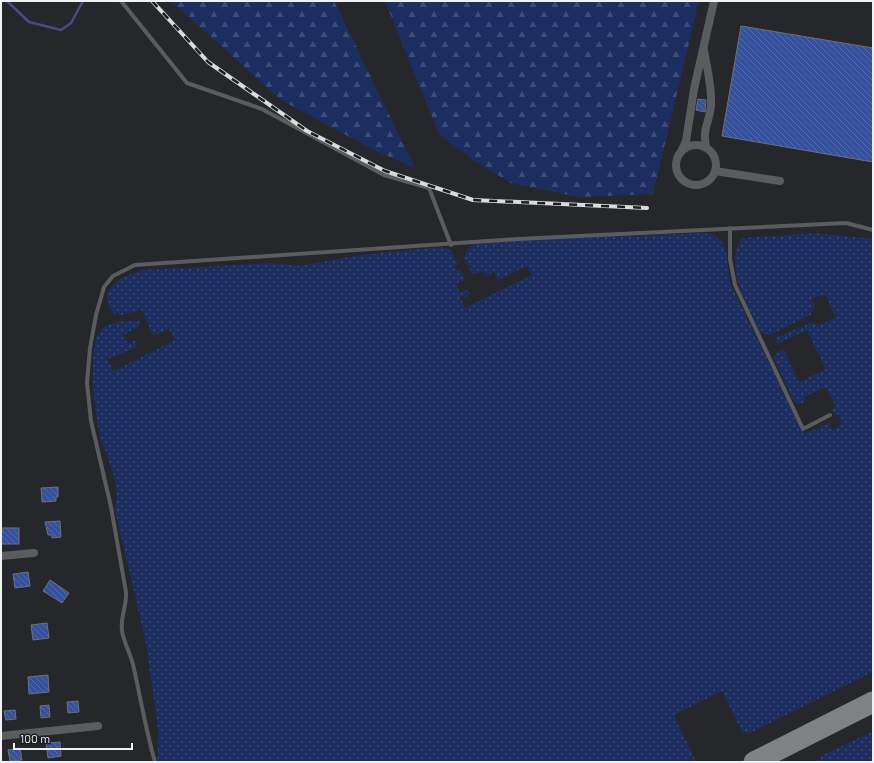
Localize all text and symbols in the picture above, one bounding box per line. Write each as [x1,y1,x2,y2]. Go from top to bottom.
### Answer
scale bar [14,725,132,751]
text: 100 m [20,731,50,745]

